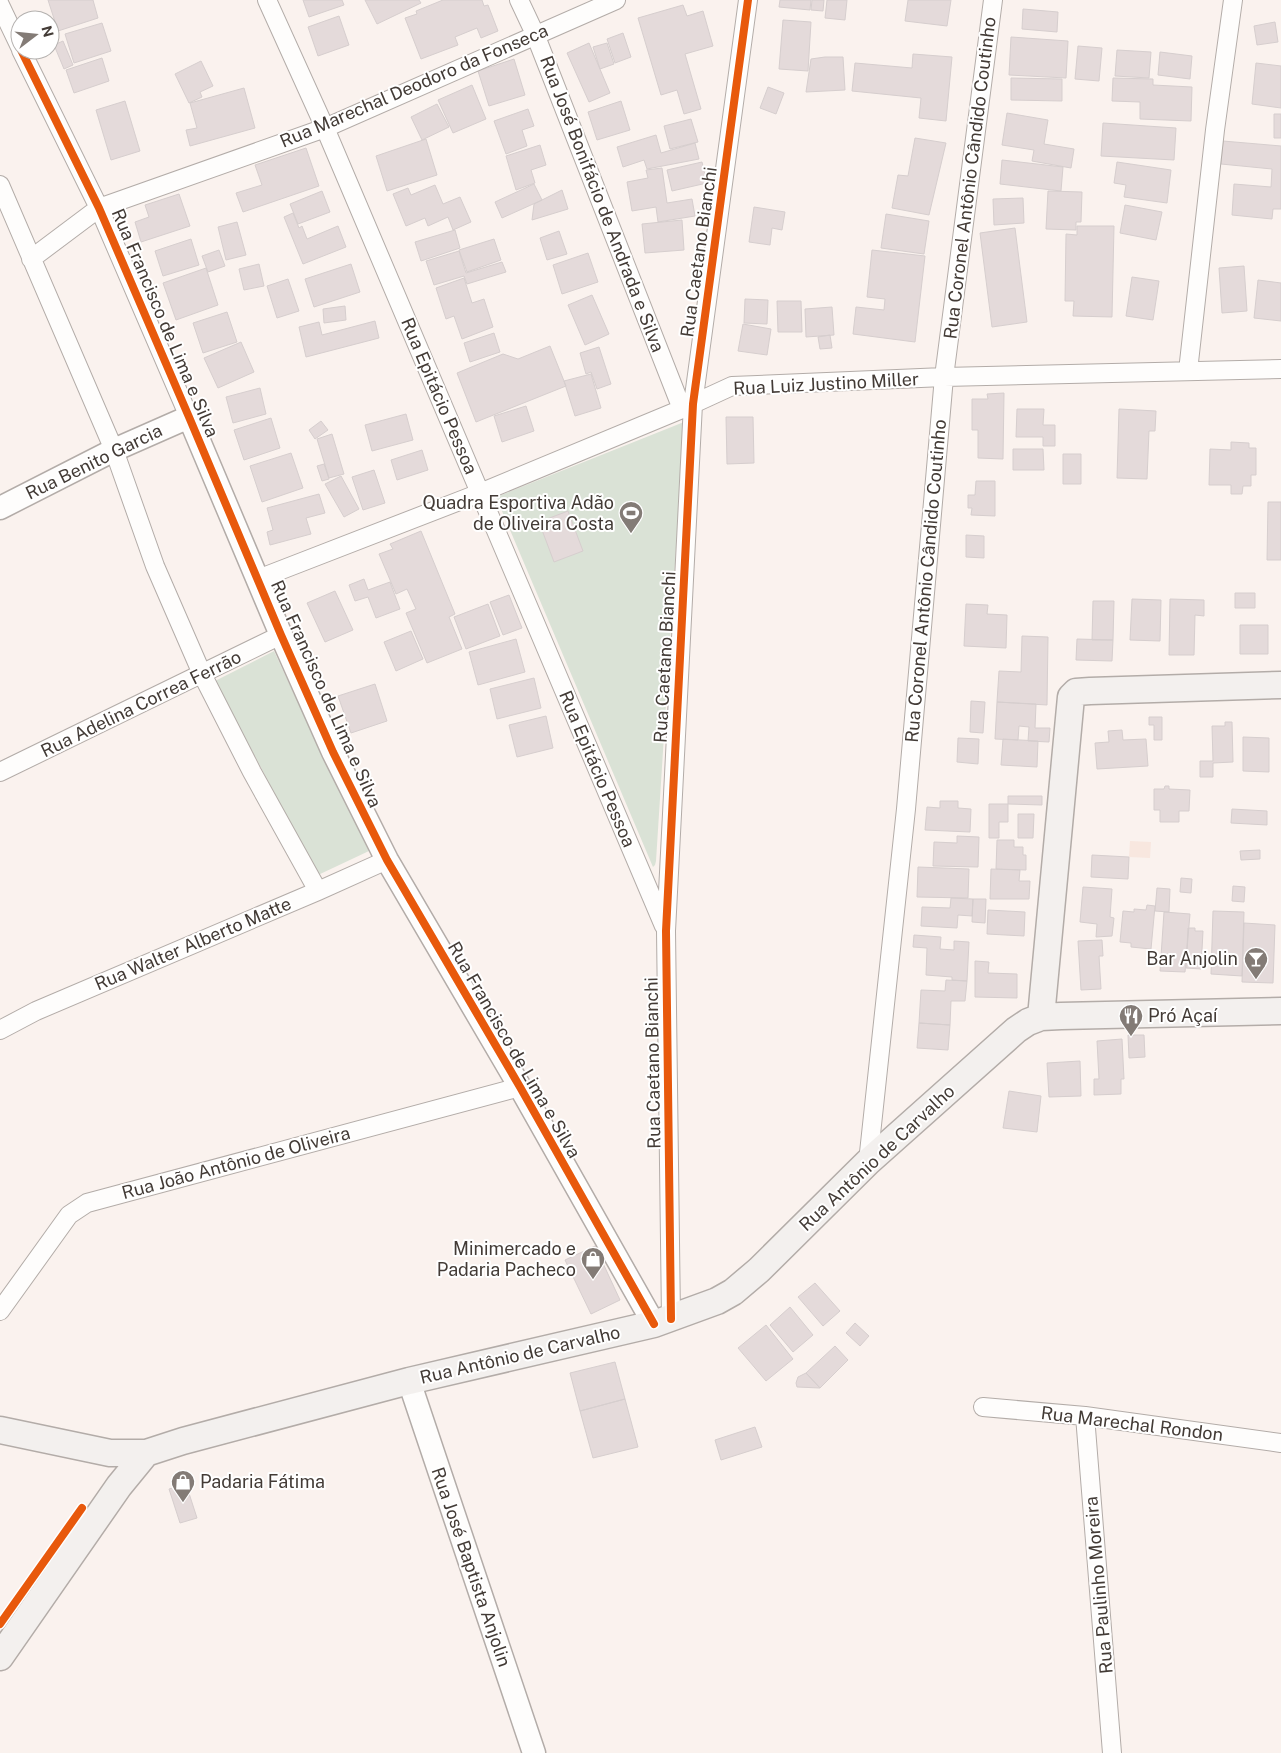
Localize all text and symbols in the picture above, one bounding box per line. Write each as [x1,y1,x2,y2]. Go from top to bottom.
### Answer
north arrow [10,10,60,60]
street label: Rua Coronel Antônio Cândido Coutinho [939,16,1000,340]
street label: Rua Marechal Deodoro da Fonseca [277,19,551,152]
text: N [38,24,57,39]
street label: Rua José Bonifácio de Andrada e Silva [536,53,669,355]
street label: Rua Caetano Bianchi [676,165,721,339]
street label: Rua Francisco de Lima e Silva [108,205,223,440]
street label: Rua Epitácio Pessoa [397,314,482,477]
street label: Rua Luiz Justino Miller [733,368,919,399]
street label: Rua Coronel Antônio Cândido Coutinho [901,418,950,743]
street label: Rua Benito Garcia [22,419,165,504]
place label: Quadra Esportiva Adão de Oliveira Costa [422,492,614,534]
sports icon: Quadra Esportiva Adão de Oliveira Costa [618,500,644,534]
street label: Rua Caetano Bianchi [650,571,679,743]
street label: Rua Francisco de Lima e Silva [267,577,386,811]
street label: Rua Adelina Correa Ferrão [37,646,244,761]
street label: Rua Epitácio Pessoa [555,687,640,850]
street label: Rua Walter Alberto Matte [91,893,294,995]
street label: Rua Francisco de Lima e Silva [444,938,585,1162]
bar icon: Bar Anjolin [1243,946,1269,980]
place label: Bar Anjolin [1146,948,1238,969]
street label: Rua Caetano Bianchi [641,977,664,1149]
restaurant icon: Pró Açaí [1118,1003,1144,1037]
place label: Pró Açaí [1148,1005,1218,1026]
street label: Rua Antônio de Carvalho [795,1080,959,1235]
street label: Rua João Antônio de Oliveira [119,1122,352,1203]
place label: Minimercado e Padaria Pacheco [437,1238,576,1280]
shop icon: Minimercado e Padaria Pacheco [580,1246,606,1280]
street label: Rua Antônio de Carvalho [418,1321,622,1388]
street label: Rua Marechal Rondon [1040,1402,1224,1445]
street label: Rua José Baptista Anjolin [427,1464,516,1669]
shop icon: Padaria Fátima [170,1469,196,1503]
place label: Padaria Fátima [200,1471,325,1492]
street label: Rua Paulinho Moreira [1080,1495,1117,1675]

